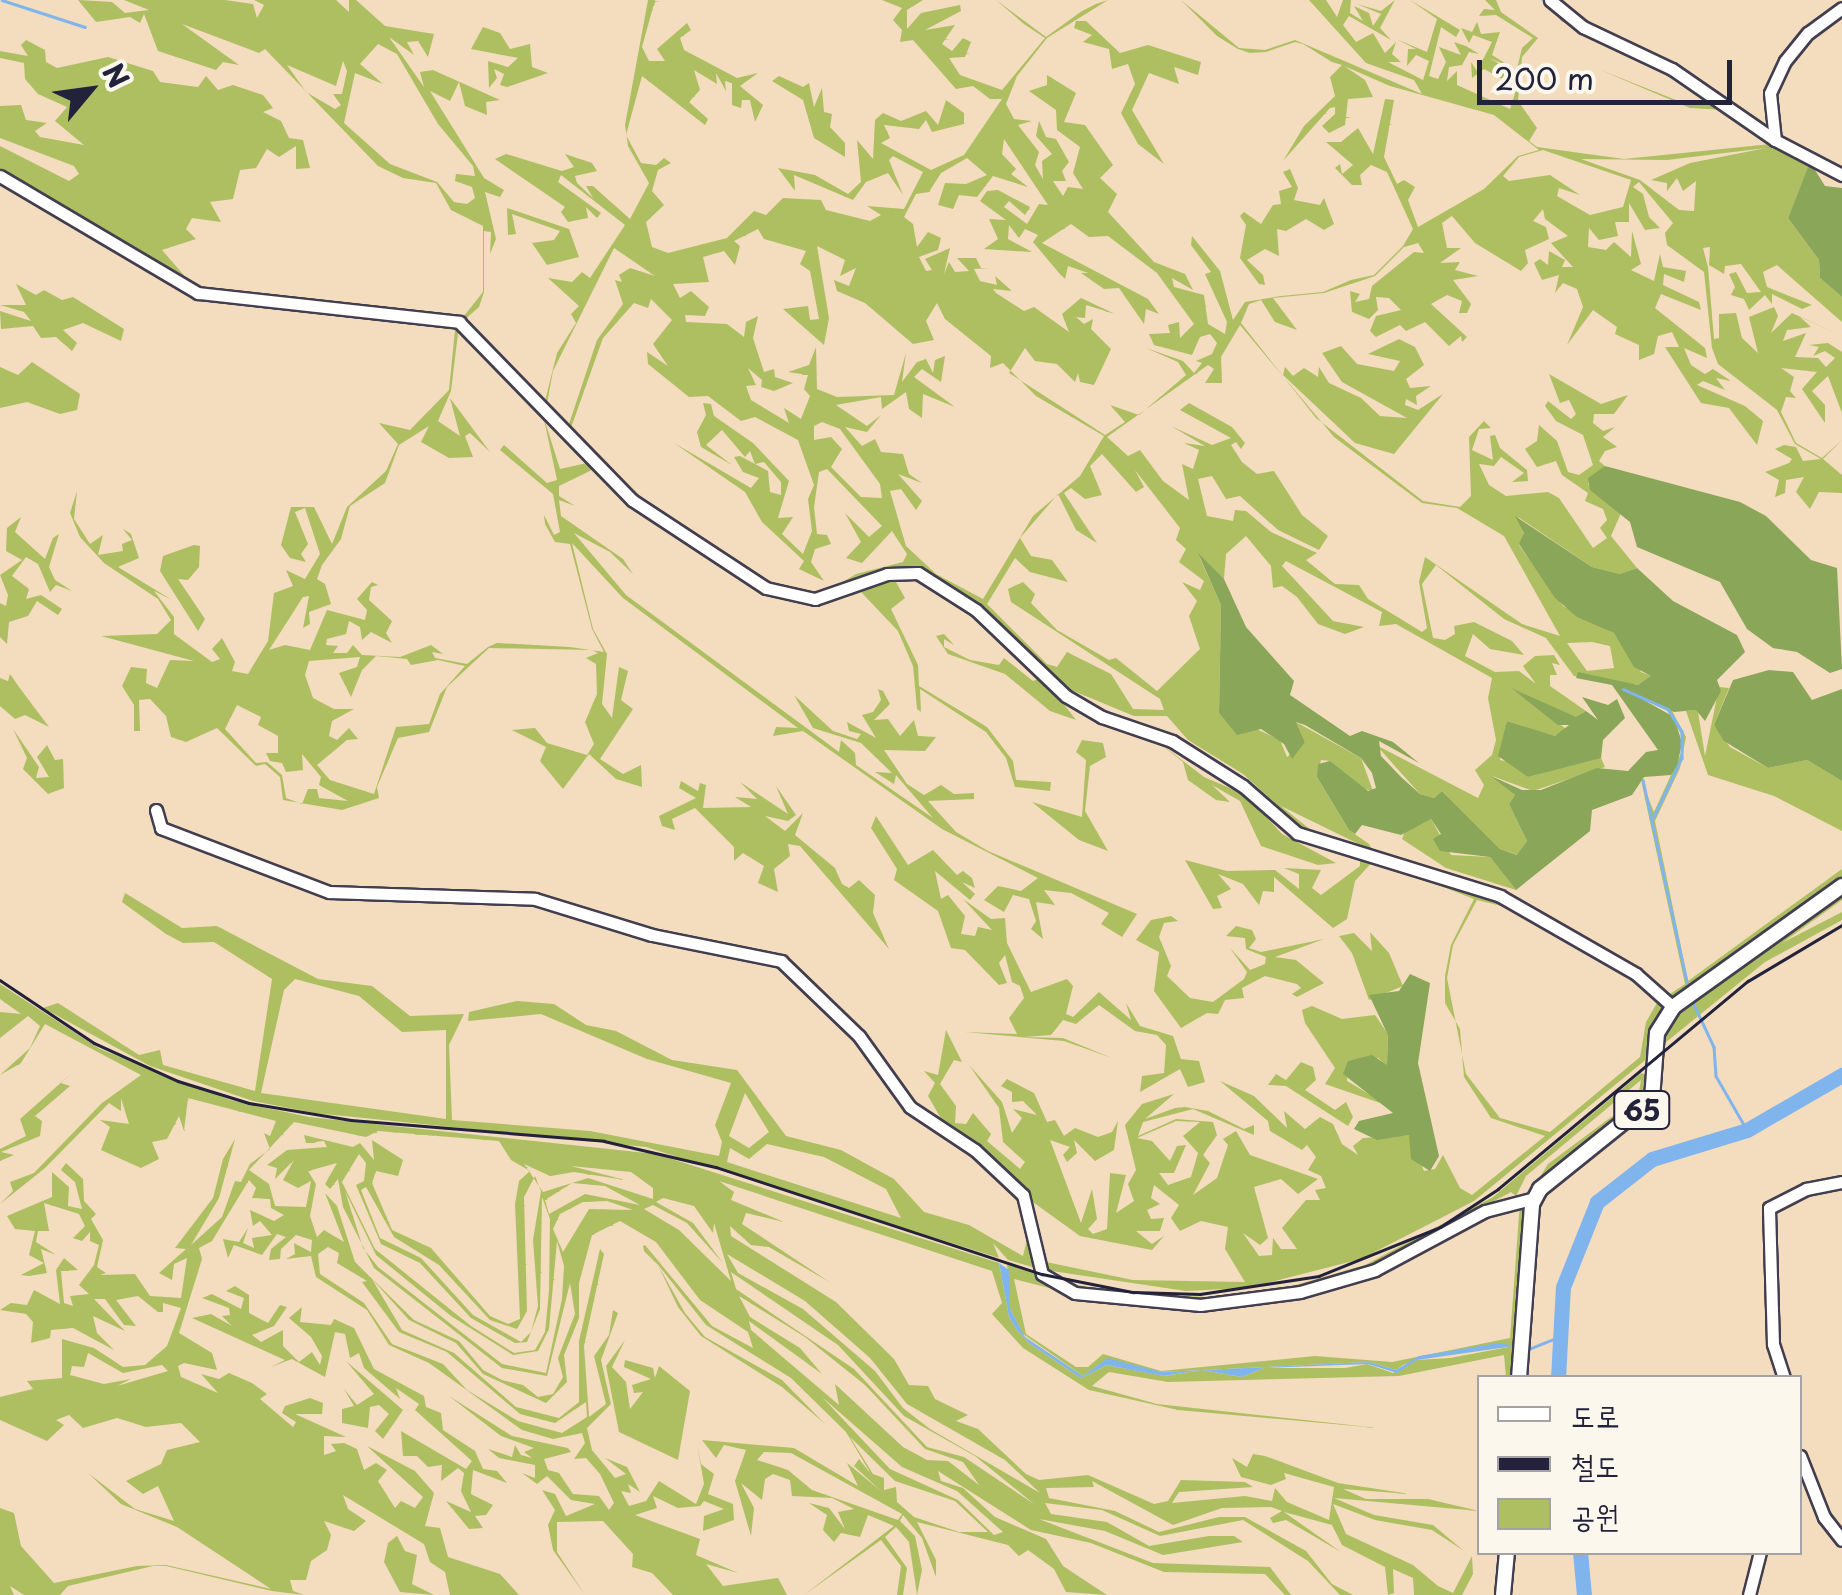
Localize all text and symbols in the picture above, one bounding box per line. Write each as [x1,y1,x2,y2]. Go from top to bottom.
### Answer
north arrow [40,40,140,140]
scale bar [1482,40,1737,102]
text: N [92,55,141,95]
text: 200 m [1494,55,1594,100]
road number: 65 [1612,1087,1672,1133]
legend [1477,1375,1802,1555]
text: 도로 [1571,1392,1619,1437]
text: 철도 [1571,1442,1619,1487]
text: 공원 [1571,1492,1619,1537]

